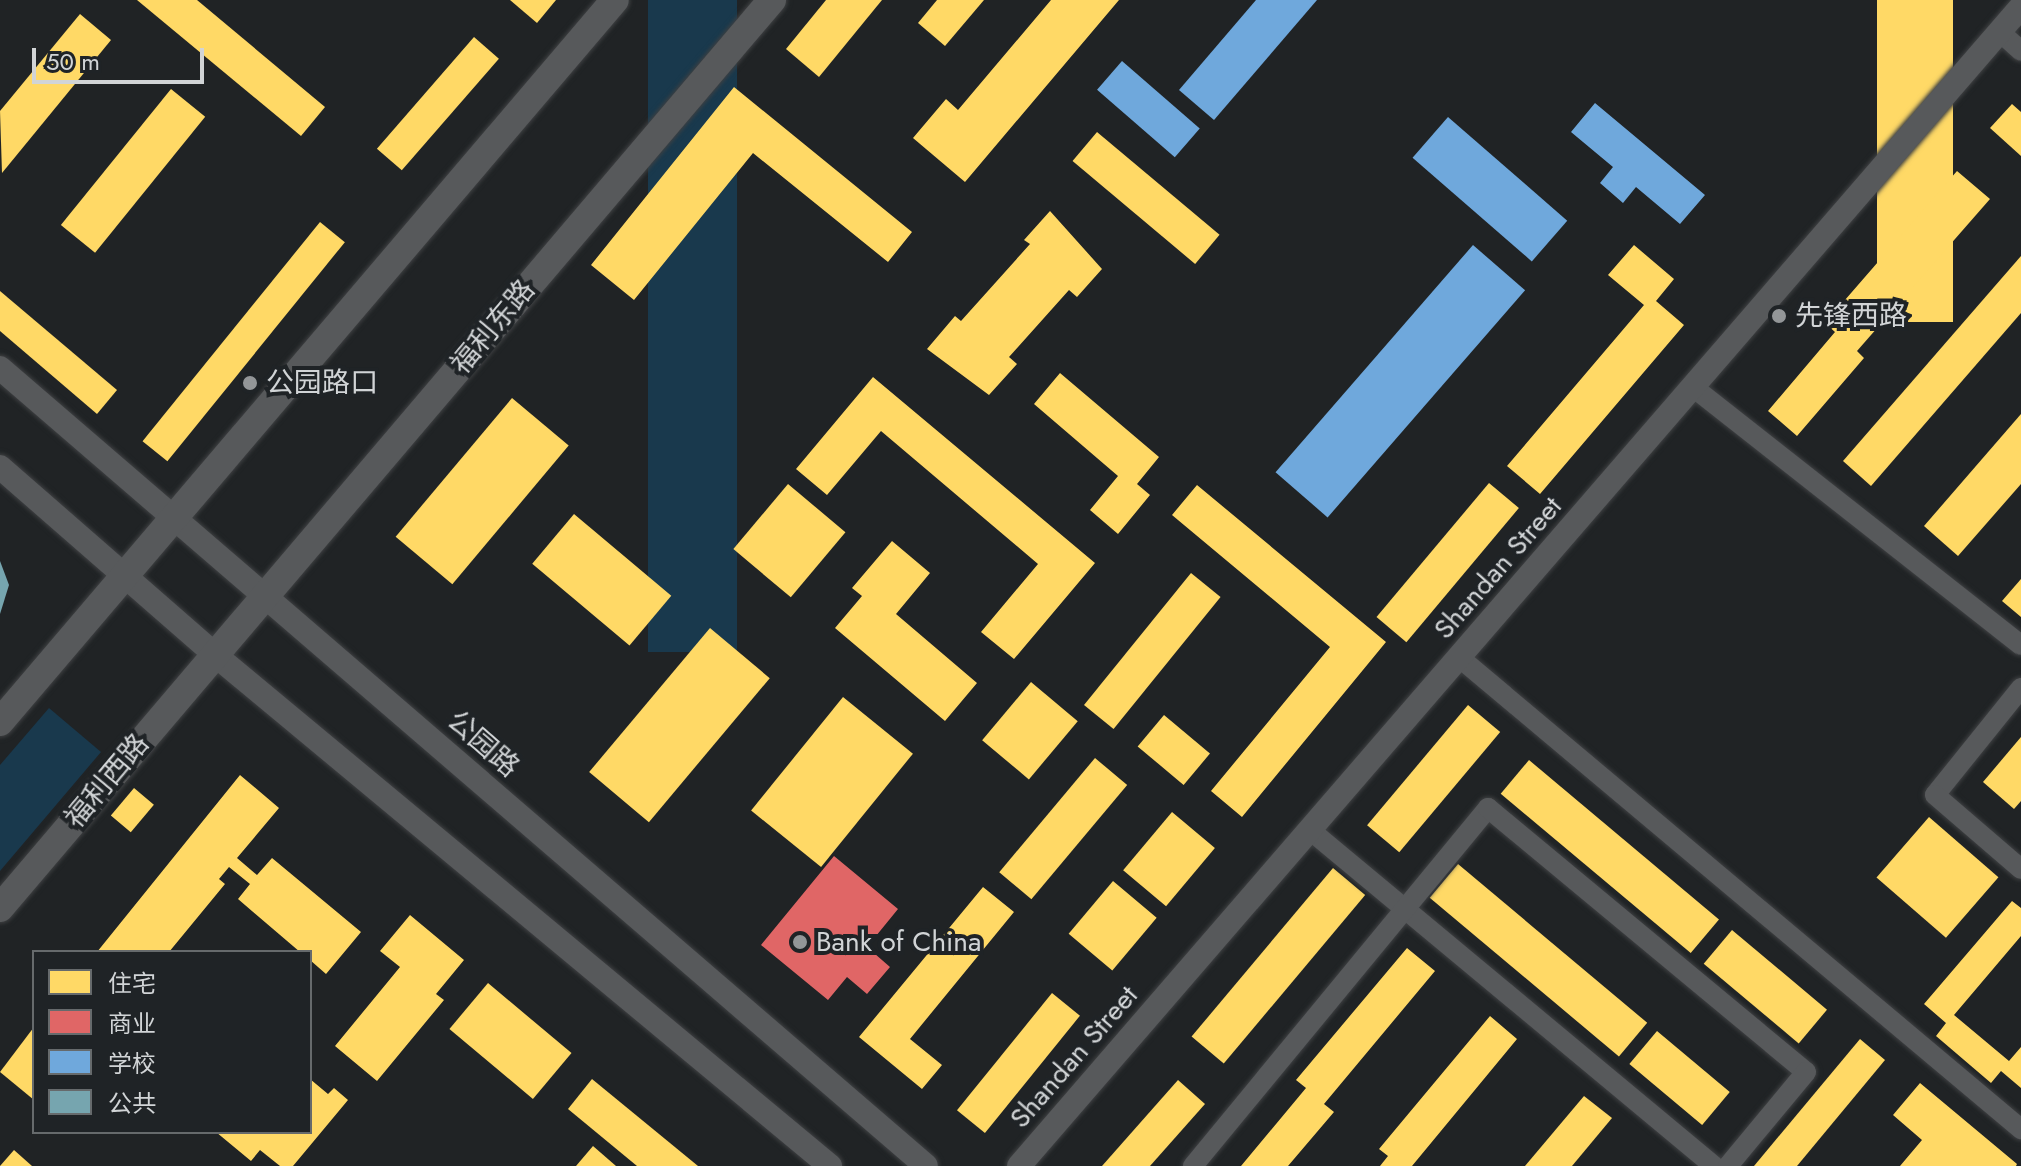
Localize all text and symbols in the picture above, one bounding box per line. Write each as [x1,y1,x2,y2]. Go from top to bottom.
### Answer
scale bar [36,32,208,82]
text: 50 m [46,44,100,79]
street label: 福利东路 [444,273,542,381]
place label: 先锋西路 [1795,299,1907,333]
marker: 先锋西路 [1770,307,1788,325]
place label: 公园路口 [266,366,378,400]
marker: 公园路口 [241,374,259,392]
street label: Shandan Street [1427,490,1569,646]
street label: 公园路 [440,704,526,784]
street label: 福利西路 [58,727,156,835]
place label: Bank of China [816,925,982,959]
marker: Bank of China [791,933,809,951]
legend [32,950,312,1134]
text: 住宅 [108,966,156,1001]
street label: Shandan Street [1003,979,1145,1135]
text: 商业 [108,1006,156,1041]
text: 学校 [108,1046,156,1081]
text: 公共 [108,1086,156,1121]

